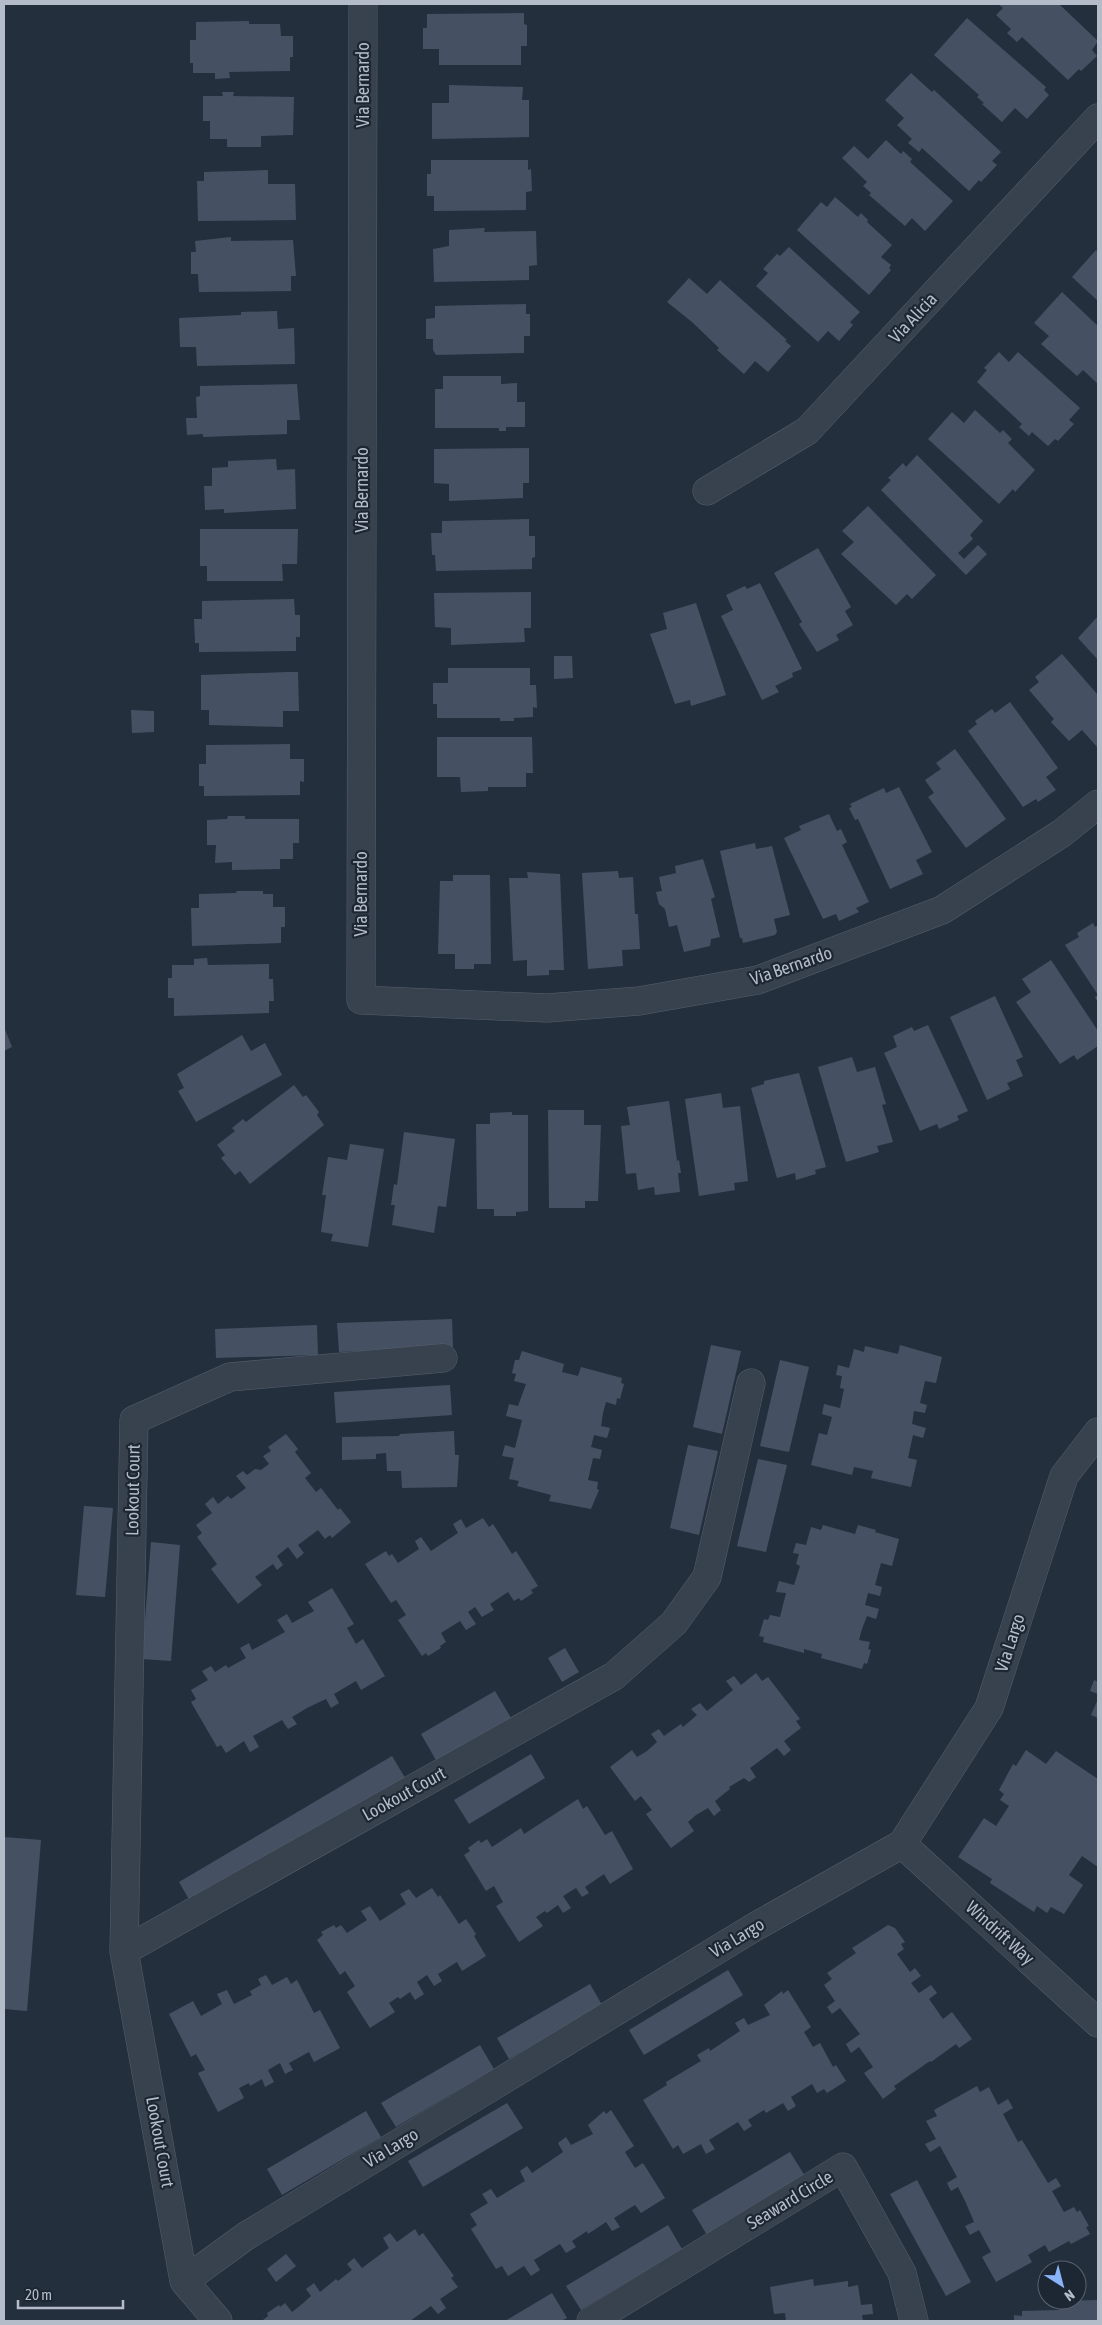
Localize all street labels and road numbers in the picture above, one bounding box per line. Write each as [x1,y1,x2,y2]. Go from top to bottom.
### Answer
street label: Via Bernardo [352,42,373,128]
street label: Via Alicia [884,288,941,347]
street label: Via Bernardo [351,447,372,533]
street label: Via Bernardo [350,851,371,937]
street label: Via Bernardo [747,942,835,989]
street label: Lookout Court [121,1444,144,1536]
street label: Via Largo [990,1611,1029,1675]
street label: Lookout Court [359,1762,449,1825]
street label: Windrift Way [962,1896,1039,1969]
street label: Via Largo [706,1913,768,1962]
street label: Lookout Court [142,2095,179,2189]
street label: Via Largo [360,2123,422,2172]
street label: Seaward Circle [743,2166,836,2233]

